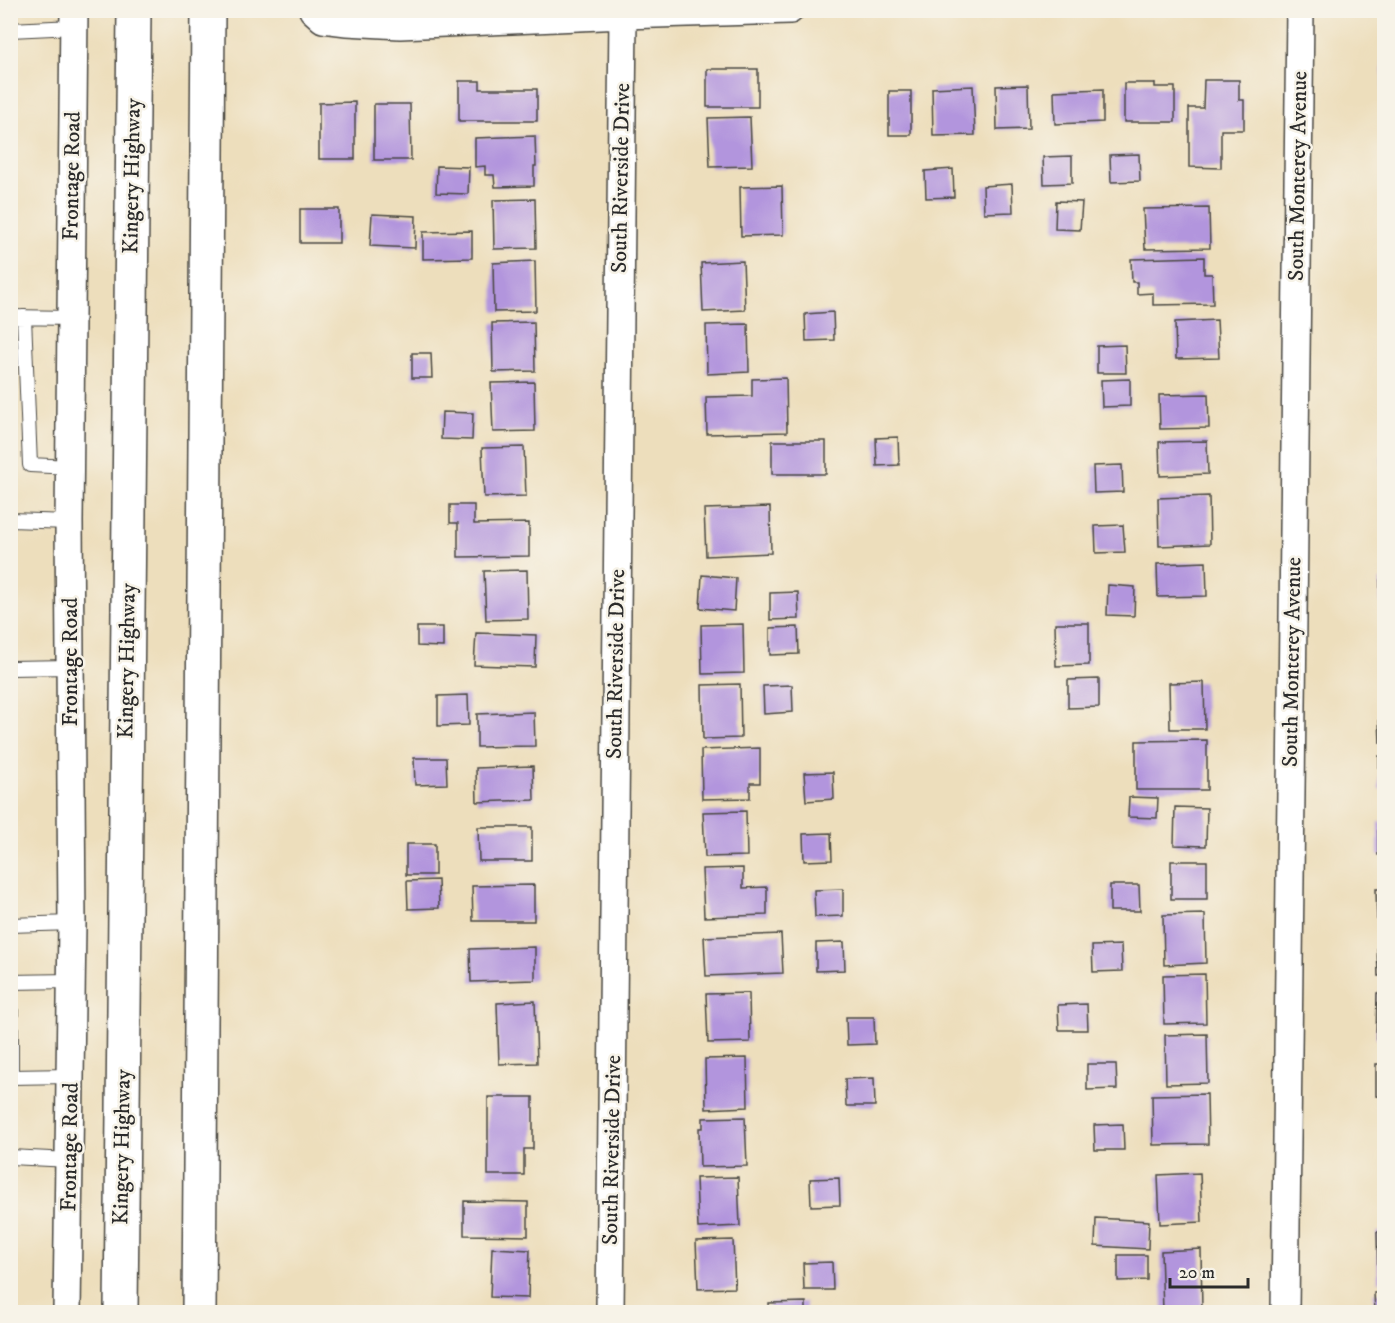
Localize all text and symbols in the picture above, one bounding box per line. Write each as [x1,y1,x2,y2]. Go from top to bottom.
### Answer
street label: South Monterey Avenue [1283,71,1313,281]
street label: South Riverside Drive [606,83,636,273]
street label: Kingery Highway [117,97,147,254]
street label: Frontage Road [57,111,87,241]
street label: South Monterey Avenue [1277,557,1307,767]
street label: South Riverside Drive [601,569,631,759]
street label: Kingery Highway [112,582,142,739]
street label: Frontage Road [57,597,84,727]
street label: South Riverside Drive [597,1055,627,1245]
street label: Kingery Highway [107,1068,137,1225]
street label: Frontage Road [55,1082,85,1212]
scale bar [1170,1251,1248,1289]
text: 20 m [1179,1262,1215,1284]

